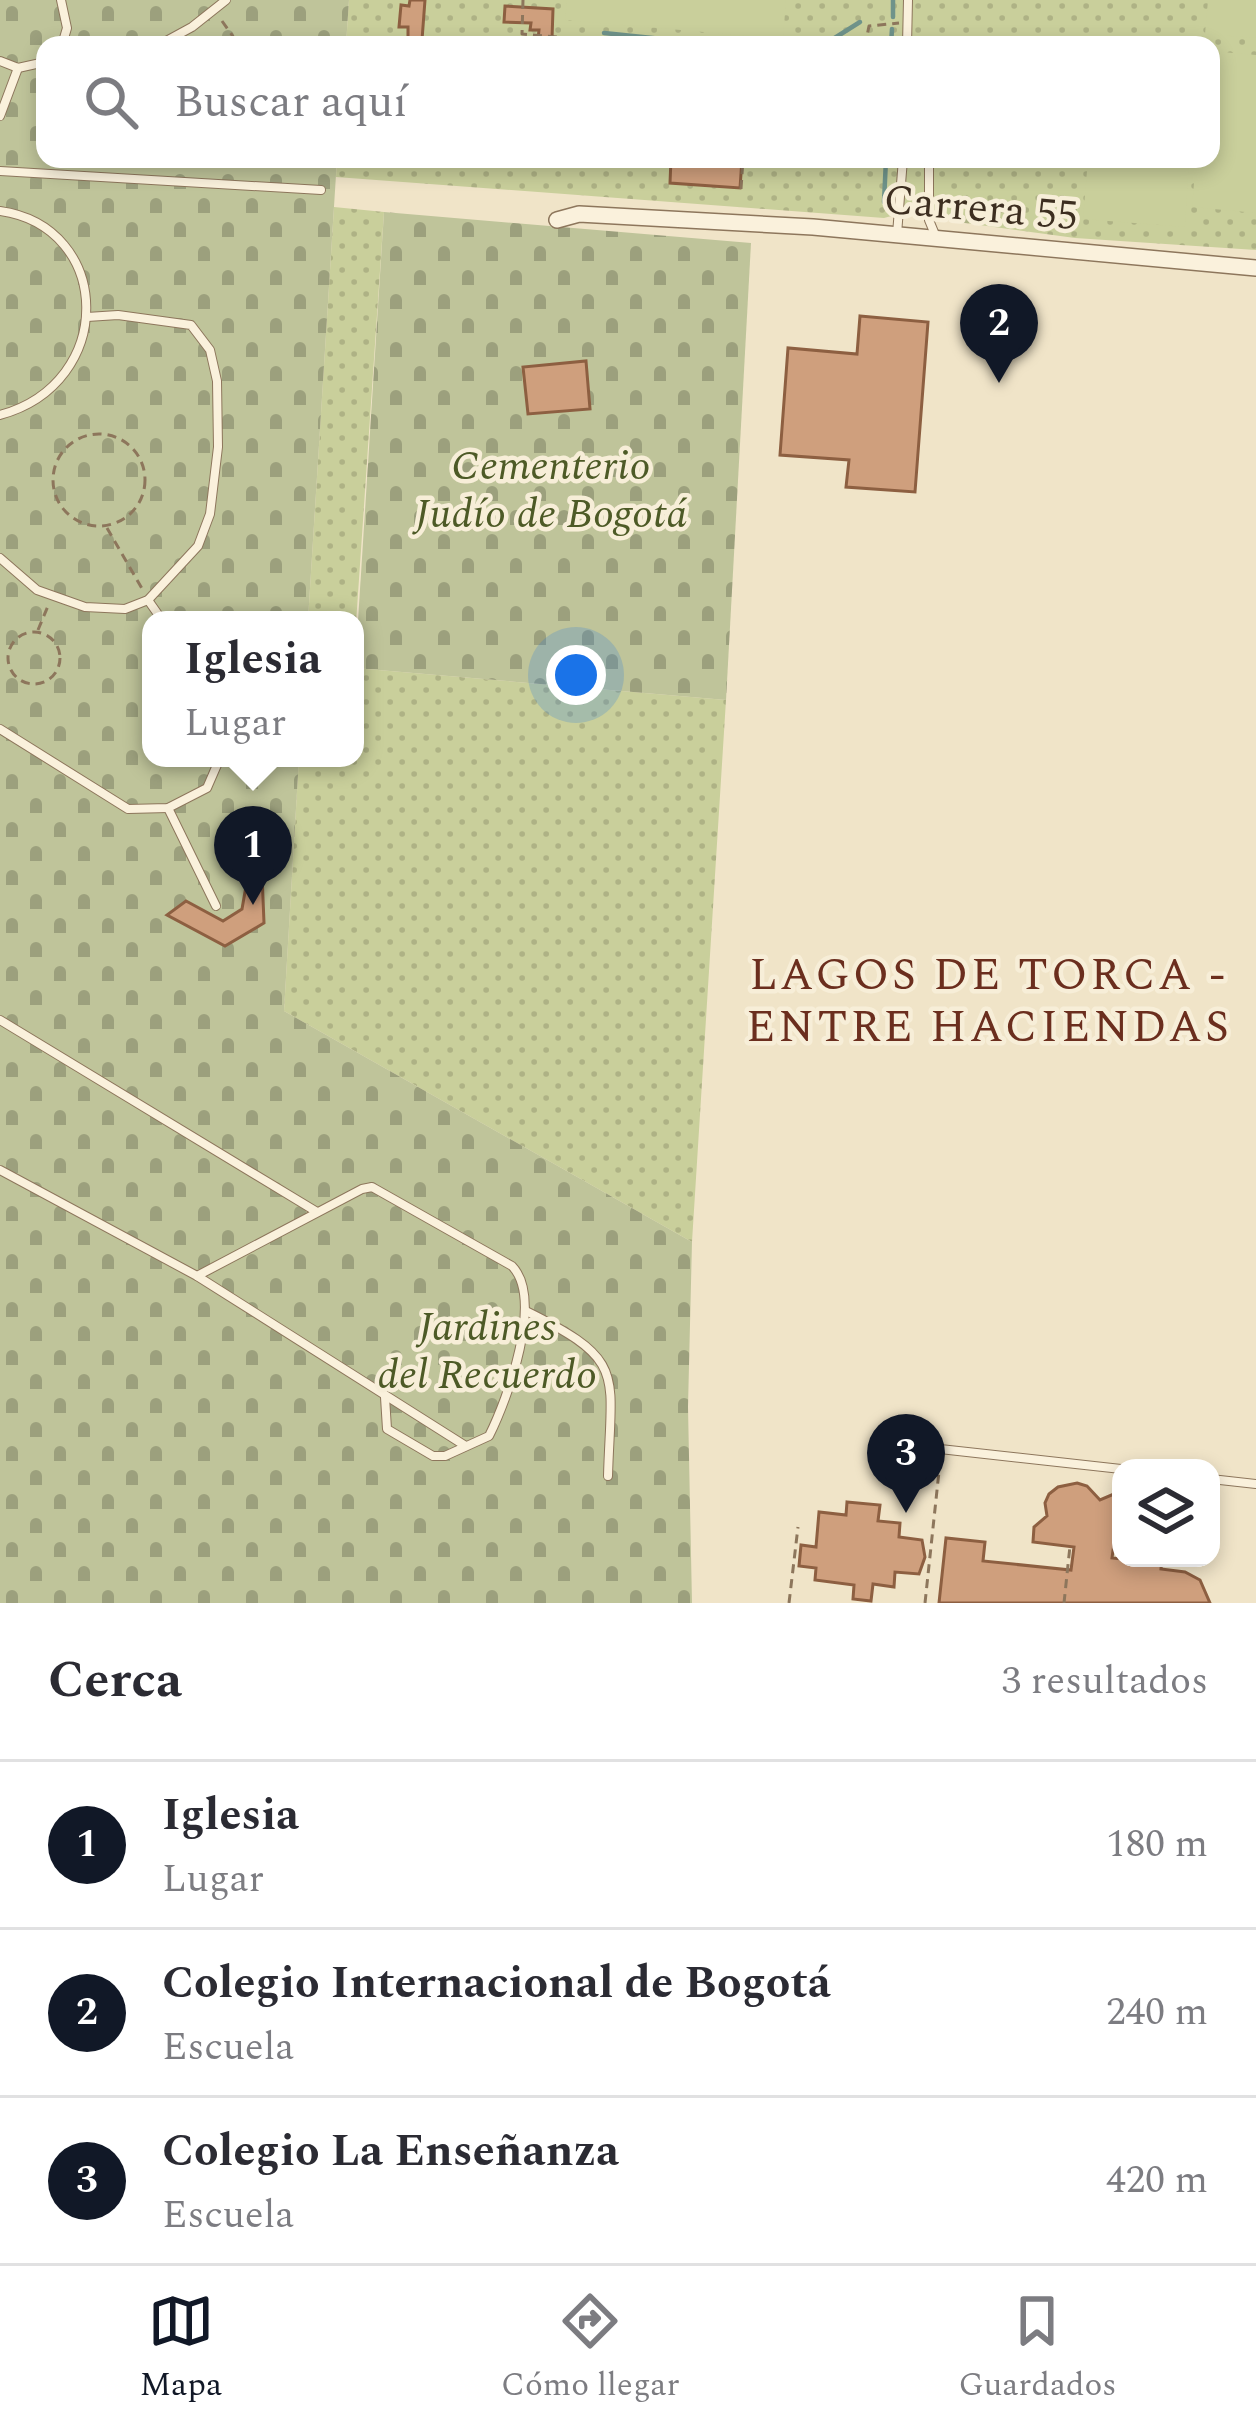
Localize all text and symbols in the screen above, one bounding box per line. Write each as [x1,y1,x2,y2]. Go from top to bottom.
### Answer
search box [36,36,1220,168]
text: Buscar aquí [174,68,407,137]
icon: search [78,69,144,135]
street label: Carrera 55 [881,169,1081,248]
pin: 2 [960,284,1038,383]
park label: Cementerio Judío de Bogotá [412,435,688,546]
popup [142,611,364,767]
text: Iglesia [184,625,322,694]
your location [546,645,606,705]
text: Lugar [184,694,286,753]
pin: 1 [214,806,292,905]
district label: LAGOS DE TORCA - ENTRE HACIENDAS [746,941,1232,1062]
park label: Jardines del Recuerdo [377,1296,597,1407]
pin: 3 [867,1414,945,1513]
map controls [1112,1459,1220,1567]
button: layers [1112,1459,1220,1567]
text: Cerca [48,1642,182,1720]
text: 3 resultados [1002,1652,1208,1711]
text: Iglesia [162,1781,299,1850]
text: 1 [76,1815,98,1874]
text: 180 m [1106,1815,1208,1874]
text: Lugar [162,1850,264,1909]
text: Colegio Internacional de Bogotá [162,1949,831,2018]
text: 2 [76,1983,98,2042]
text: 240 m [1106,1983,1208,2042]
text: Escuela [162,2018,294,2077]
text: Colegio La Enseñanza [162,2117,619,2186]
text: 3 [76,2151,98,2210]
text: 420 m [1106,2151,1208,2210]
text: Escuela [162,2186,294,2245]
tab: Mapa [139,2288,222,2410]
tab: Cómo llegar [501,2288,680,2410]
tab: Guardados [958,2288,1117,2410]

